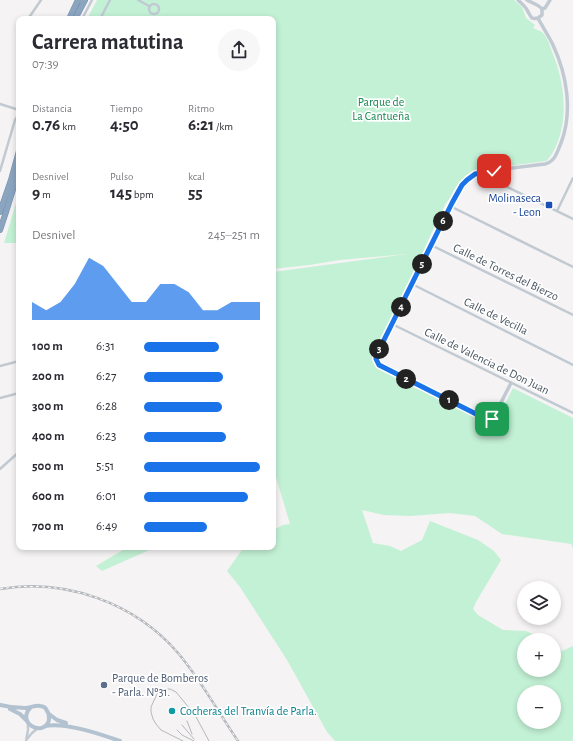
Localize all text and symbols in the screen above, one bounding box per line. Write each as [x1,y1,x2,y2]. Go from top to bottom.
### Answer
button: share [218,29,260,71]
text: Carrera matutina [32,31,184,53]
text: 07:39 [32,58,59,71]
park label: Parque de La Cantueña [352,96,410,122]
text: Distancia [32,103,72,114]
text: Tiempo [110,103,143,114]
text: Ritmo [188,103,214,114]
text: 0.76 [32,116,60,133]
text: 4:50 [110,116,139,133]
text: 6:21 [188,116,214,133]
text: km [60,121,76,132]
text: /km [214,121,233,132]
pin [477,154,511,188]
icon: check [483,160,505,182]
text: Desnivel [32,171,69,182]
text: Pulso [110,171,133,182]
text: kcal [188,171,205,182]
text: 9 [32,184,40,201]
text: 145 [110,184,132,201]
text: 55 [188,184,203,201]
text: m [40,189,51,200]
text: bpm [132,189,154,200]
place label: Molinaseca - Leon [488,192,541,218]
marker: Molinaseca - Leon [544,200,554,210]
pin: 6 [433,211,453,231]
text: 6 [440,215,446,226]
text: Desnivel [32,229,76,242]
text: 245–251 m [208,229,260,242]
street label: Calle de Torres del Bierzo [451,241,561,303]
pin: 5 [412,254,432,274]
text: 5 [420,258,424,269]
street label: Calle de Vecilla [462,295,530,337]
pin: 4 [391,297,411,317]
text: 4 [398,301,404,312]
street label: Calle de Valencia de Don Juan [423,326,551,396]
pin: 3 [369,339,389,359]
text: 100 m [32,340,63,353]
text: 6:31 [96,340,115,353]
text: 3 [377,343,381,354]
pin: 2 [396,369,416,389]
text: 200 m [32,370,64,383]
text: 6:27 [96,370,116,383]
text: 2 [403,373,409,384]
pin: 1 [439,390,459,410]
text: 1 [447,394,451,405]
text: 300 m [32,400,64,413]
text: 6:28 [96,400,117,413]
pin [475,402,509,436]
icon: arrive [481,408,503,430]
text: 400 m [32,430,65,443]
text: 6:23 [96,430,116,443]
text: 500 m [32,460,64,473]
text: 5:51 [96,460,114,473]
text: 600 m [32,490,64,503]
text: 6:01 [96,490,116,503]
text: 700 m [32,520,64,533]
text: 6:49 [96,520,117,533]
map controls [517,581,561,729]
button: layers [517,581,561,625]
button: + [517,633,561,677]
place label: Parque de Bomberos - Parla. Nº31. [112,672,208,698]
marker: Parque de Bomberos - Parla. Nº31. [99,680,109,690]
button: − [517,685,561,729]
place label: Cocheras del Tranvía de Parla. [180,705,317,717]
marker: Cocheras del Tranvía de Parla. [167,706,177,716]

